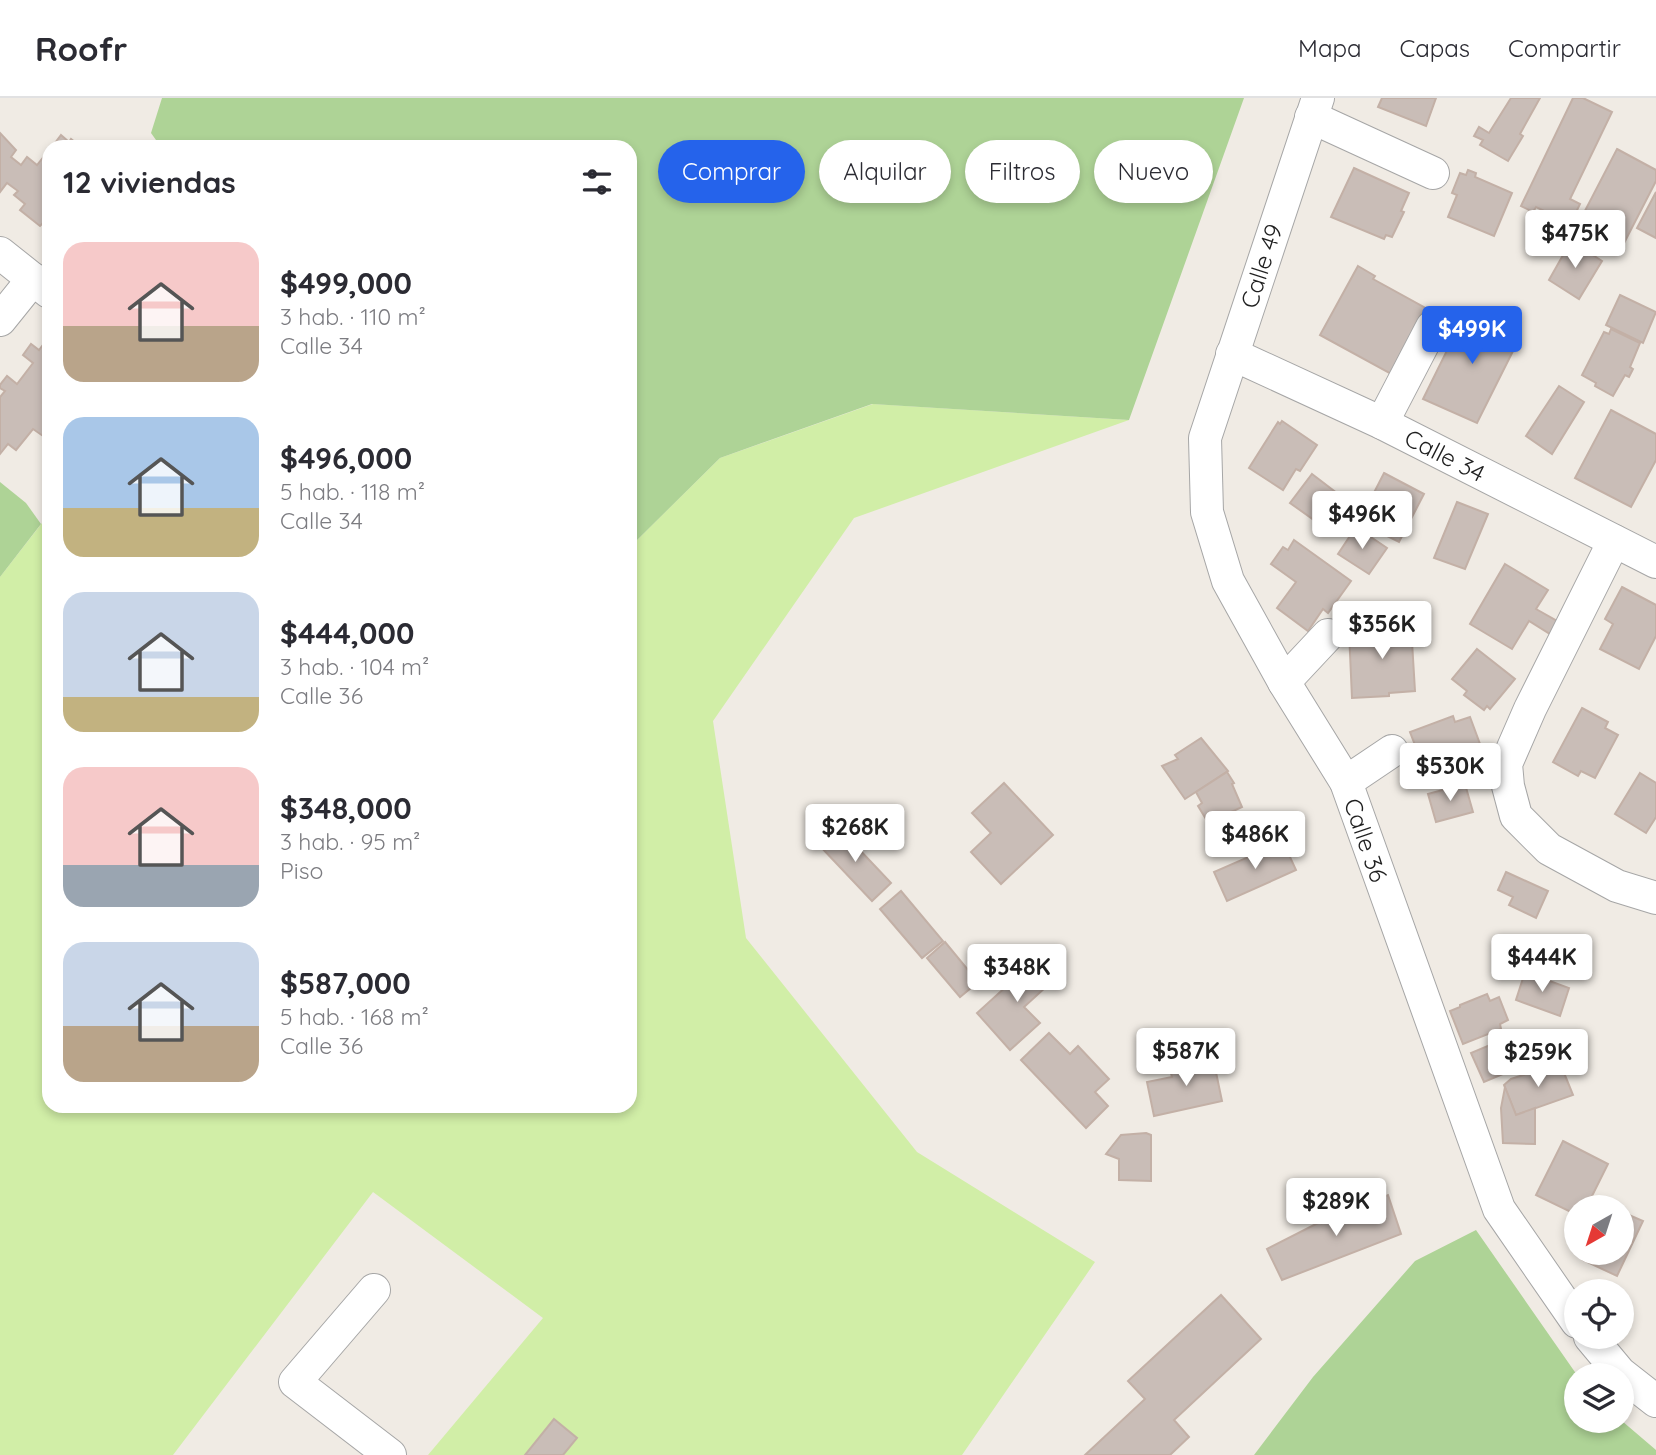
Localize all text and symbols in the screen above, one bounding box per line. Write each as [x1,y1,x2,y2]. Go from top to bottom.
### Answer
text: Roofr [35,28,127,69]
text: Mapa [1298,33,1362,63]
text: Capas [1400,33,1470,63]
text: Compartir [1508,33,1621,63]
chip: Comprar [658,140,805,203]
chip: Alquilar [819,140,951,203]
chip: Filtros [965,140,1080,203]
chip: Nuevo [1094,140,1213,203]
text: 12 viviendas [63,163,236,201]
icon: filters [578,163,616,201]
pin: $475K [1526,211,1624,270]
text: $475K [1541,218,1609,247]
street label: Calle 49 [1233,220,1289,312]
text: $499,000 [280,264,412,302]
icon: home [119,270,203,354]
text: 3 hab. · 110 m² [280,302,426,331]
pin: $499K [1423,306,1521,366]
text: $499K [1438,314,1506,343]
text: Calle 34 [280,331,363,360]
street label: Calle 34 [1400,422,1490,488]
text: $496,000 [280,439,412,477]
icon: home [119,445,203,529]
text: 5 hab. · 118 m² [280,477,425,506]
pin: $496K [1313,491,1411,551]
text: $496K [1328,499,1396,528]
text: Calle 34 [280,506,363,535]
pin: $356K [1333,602,1431,661]
text: $356K [1348,609,1416,638]
text: $444,000 [280,614,414,652]
icon: home [119,620,203,704]
text: 3 hab. · 104 m² [280,652,429,681]
text: Calle 36 [280,681,363,710]
pin: $530K [1401,744,1499,803]
text: $530K [1416,751,1484,780]
text: $348,000 [280,789,412,827]
street label: Calle 36 [1338,794,1394,886]
icon: home [119,795,203,879]
pin: $268K [806,804,904,864]
text: $268K [821,812,889,841]
pin: $486K [1206,812,1304,871]
text: $486K [1221,819,1289,848]
text: 3 hab. · 95 m² [280,827,420,856]
text: Piso [280,856,323,885]
pin: $444K [1493,934,1591,994]
text: $444K [1507,942,1577,971]
pin: $348K [968,944,1066,1004]
text: $348K [983,952,1051,981]
text: $587,000 [280,964,411,1002]
icon: home [119,970,203,1054]
text: 5 hab. · 168 m² [280,1002,429,1031]
pin: $587K [1137,1028,1235,1088]
pin: $259K [1489,1030,1587,1089]
text: Calle 36 [280,1031,363,1060]
text: $587K [1152,1036,1220,1065]
text: $259K [1504,1037,1572,1066]
pin: $289K [1287,1178,1385,1238]
text: $289K [1302,1186,1370,1215]
north arrow [1564,1195,1634,1265]
map controls [1564,1195,1634,1433]
button: locate [1564,1279,1634,1349]
button: layers [1564,1363,1634,1433]

